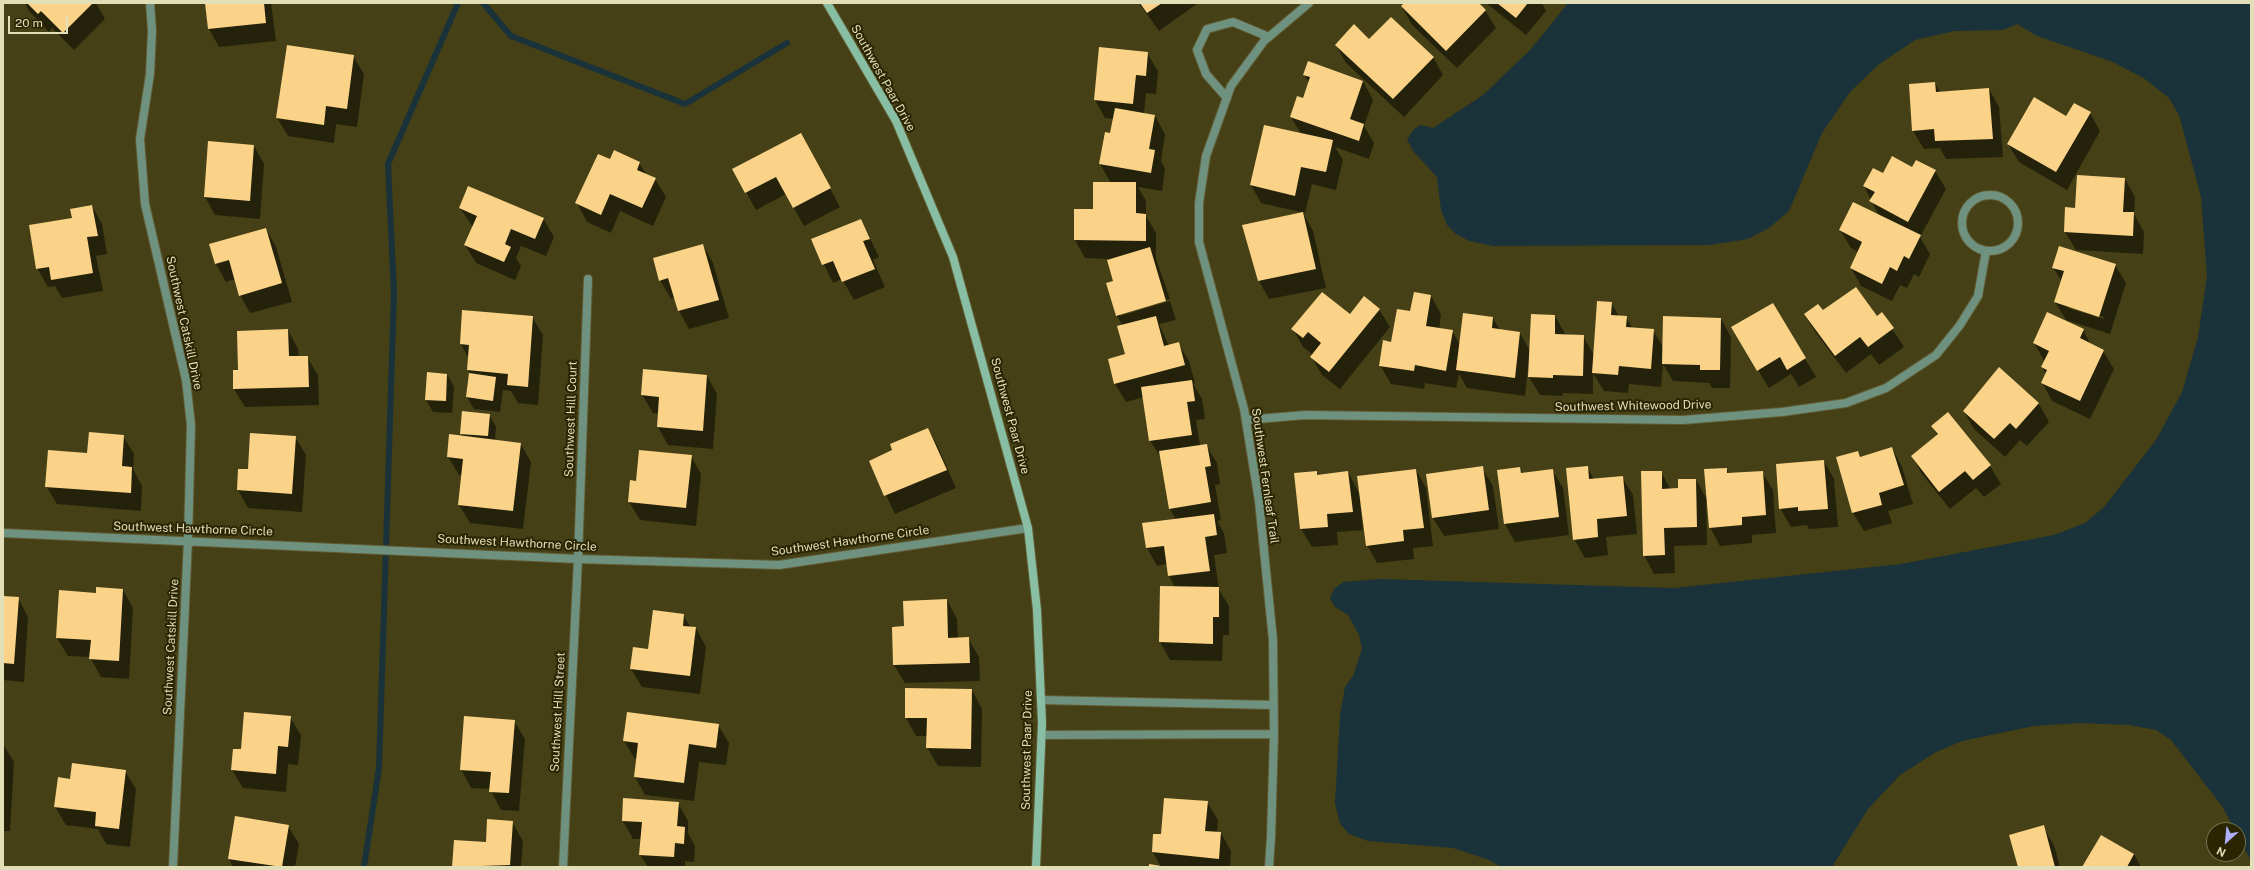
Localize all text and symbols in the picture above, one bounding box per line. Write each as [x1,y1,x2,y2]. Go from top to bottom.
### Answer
scale bar [10,8,70,34]
text: 20 m [15,16,43,30]
street label: Southwest Paar Drive [848,22,918,134]
street label: Southwest Catskill Drive [163,255,205,391]
street label: Southwest Paar Drive [988,356,1032,476]
street label: Southwest Hill Court [562,361,580,477]
street label: Southwest Whitewood Drive [1554,397,1712,415]
street label: Southwest Fernleaf Trail [1248,407,1282,545]
street label: Southwest Hawthorne Circle [113,519,273,539]
street label: Southwest Hawthorne Circle [770,523,930,559]
street label: Southwest Hawthorne Circle [437,532,597,554]
street label: Southwest Catskill Drive [160,578,182,716]
street label: Southwest Hill Street [548,652,568,772]
street label: Southwest Paar Drive [1019,690,1035,810]
north arrow [2206,822,2246,862]
text: N [2214,845,2228,859]

